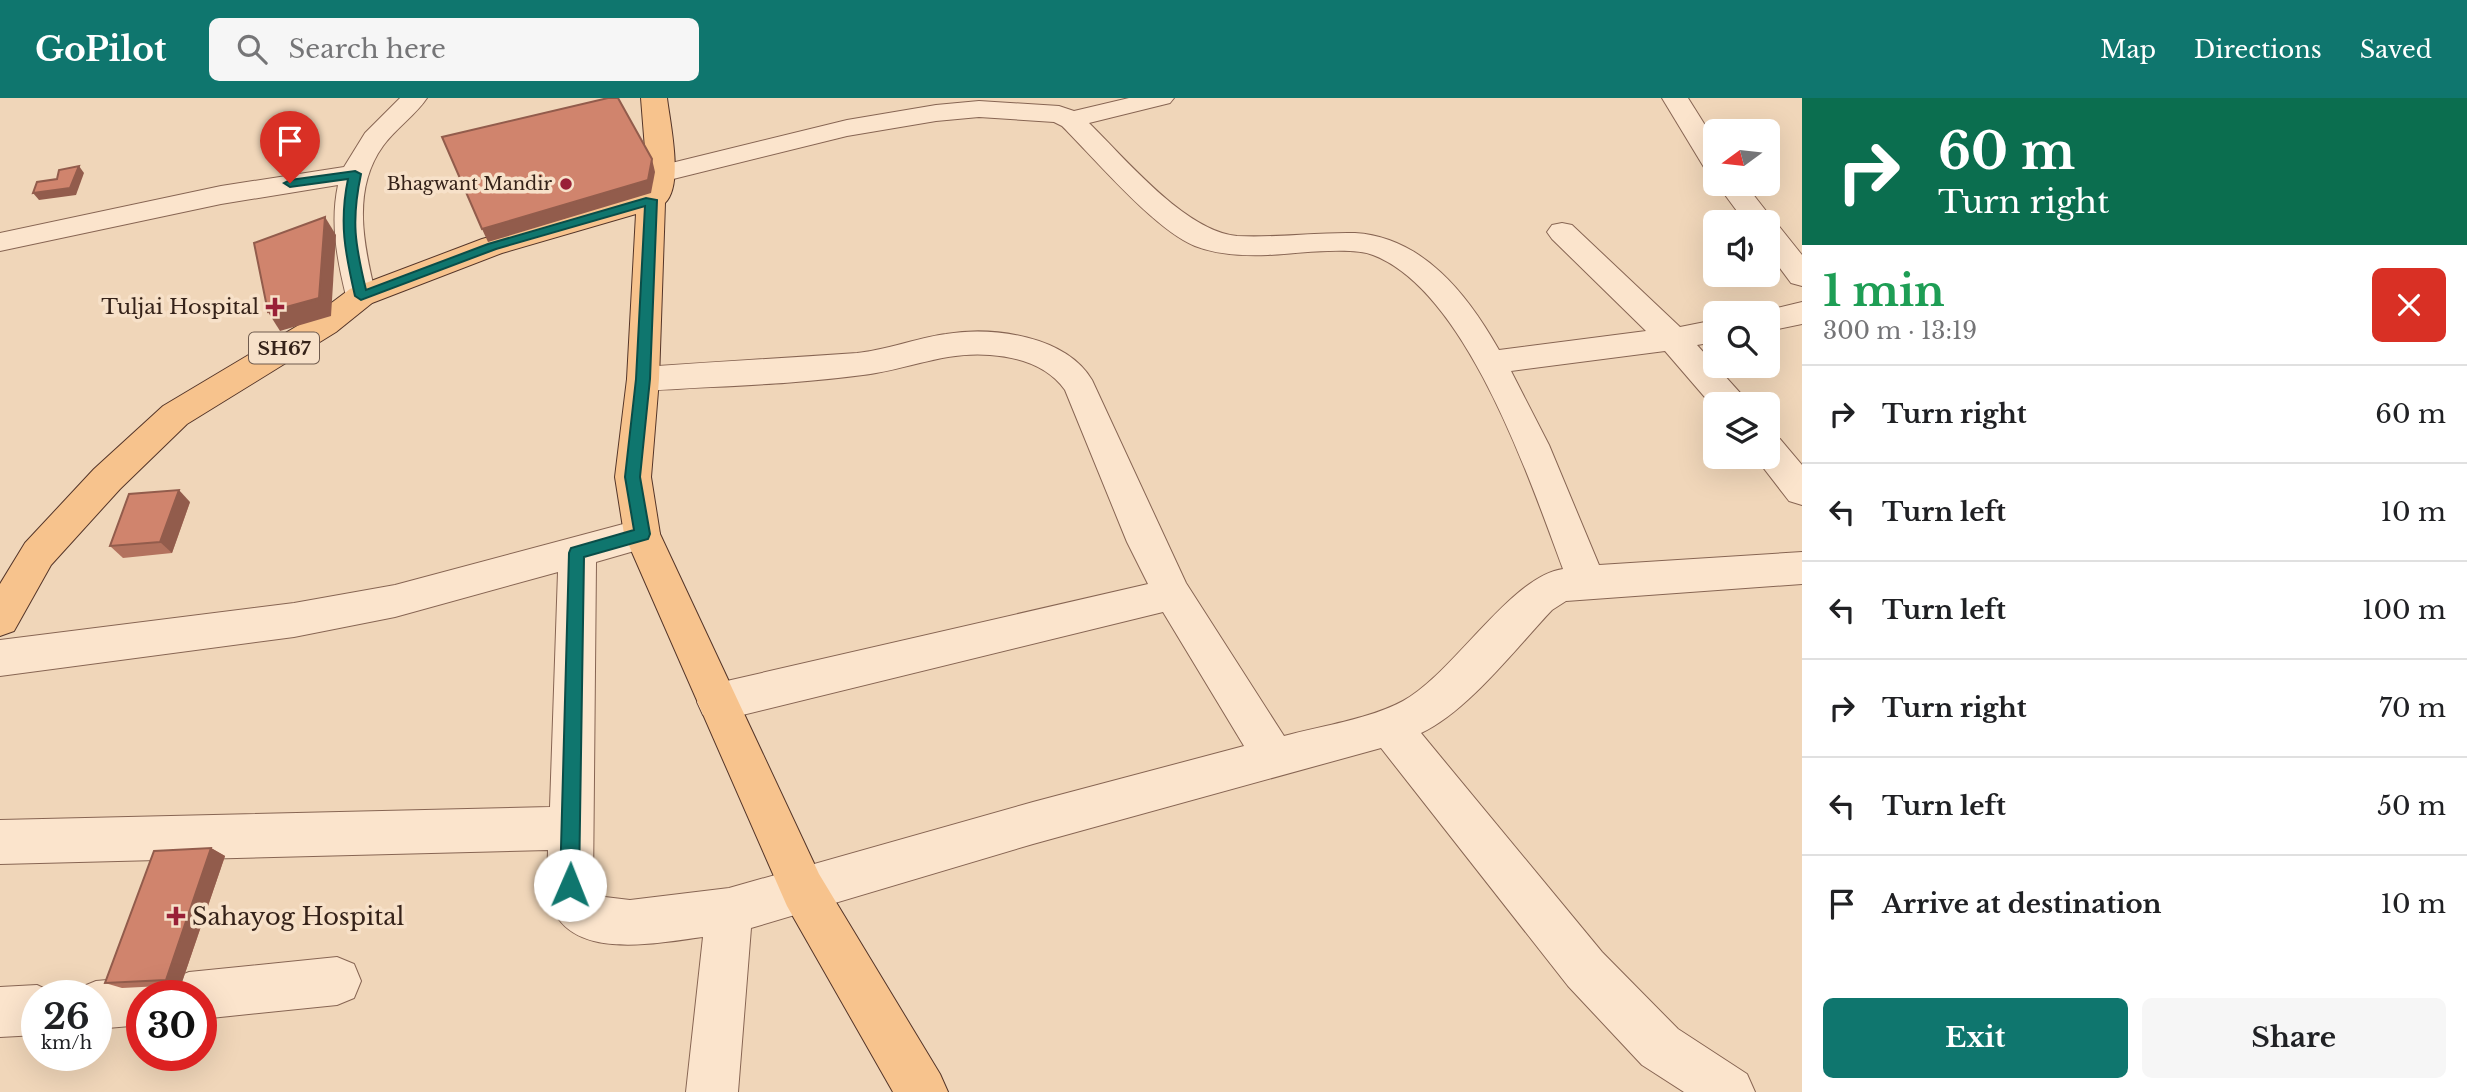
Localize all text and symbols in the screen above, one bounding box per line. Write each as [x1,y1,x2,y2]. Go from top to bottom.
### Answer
search box [209,18,699,81]
text: GoPilot [35,29,167,70]
icon: search [233,30,271,68]
text: Search here [289,33,446,65]
text: Map [2100,35,2156,64]
text: Directions [2194,35,2322,64]
text: Saved [2360,35,2432,64]
pin [260,111,320,183]
north arrow [1703,119,1780,196]
map controls [1703,119,1780,469]
text: 60 m [1938,121,2075,182]
icon: arrive [271,122,309,160]
icon: right [1823,126,1914,217]
place label: Bhagwant Mandir [387,173,552,195]
marker: Bhagwant Mandir [558,176,574,192]
text: Turn right [1938,182,2109,222]
button: sound [1703,210,1780,287]
text: 1 min [1823,265,1945,317]
button: close [2372,268,2446,342]
place label: Tuljai Hospital [101,294,259,320]
marker: Tuljai Hospital [265,297,285,317]
button: search [1703,301,1780,378]
text: 300 m · 13:19 [1823,317,1977,345]
road number: SH67 [249,332,319,364]
button: layers [1703,392,1780,469]
icon: right [1823,395,1861,433]
text: Turn right [1882,398,2027,430]
text: 60 m [2375,398,2446,430]
icon: left [1823,493,1861,531]
text: Turn left [1882,496,2006,528]
text: 10 m [2380,496,2446,528]
icon: left [1823,591,1861,629]
text: Turn left [1882,594,2006,626]
text: 100 m [2362,594,2446,626]
icon: right [1823,689,1861,727]
text: Turn right [1882,692,2027,724]
text: 70 m [2379,692,2446,724]
icon: left [1823,787,1861,825]
text: Turn left [1882,790,2006,822]
text: 50 m [2377,790,2446,822]
position arrow [533,848,607,922]
icon: arrive [1823,885,1861,923]
text: Arrive at destination [1882,888,2162,920]
text: 10 m [2380,888,2446,920]
place label: Sahayog Hospital [192,902,405,931]
marker: Sahayog Hospital [166,906,186,926]
speed limit sign: 30 [126,980,217,1071]
text: 26 [43,995,90,1038]
button: Exit [1823,998,2128,1078]
button: Share [2142,998,2446,1078]
text: km/h [41,1032,92,1054]

